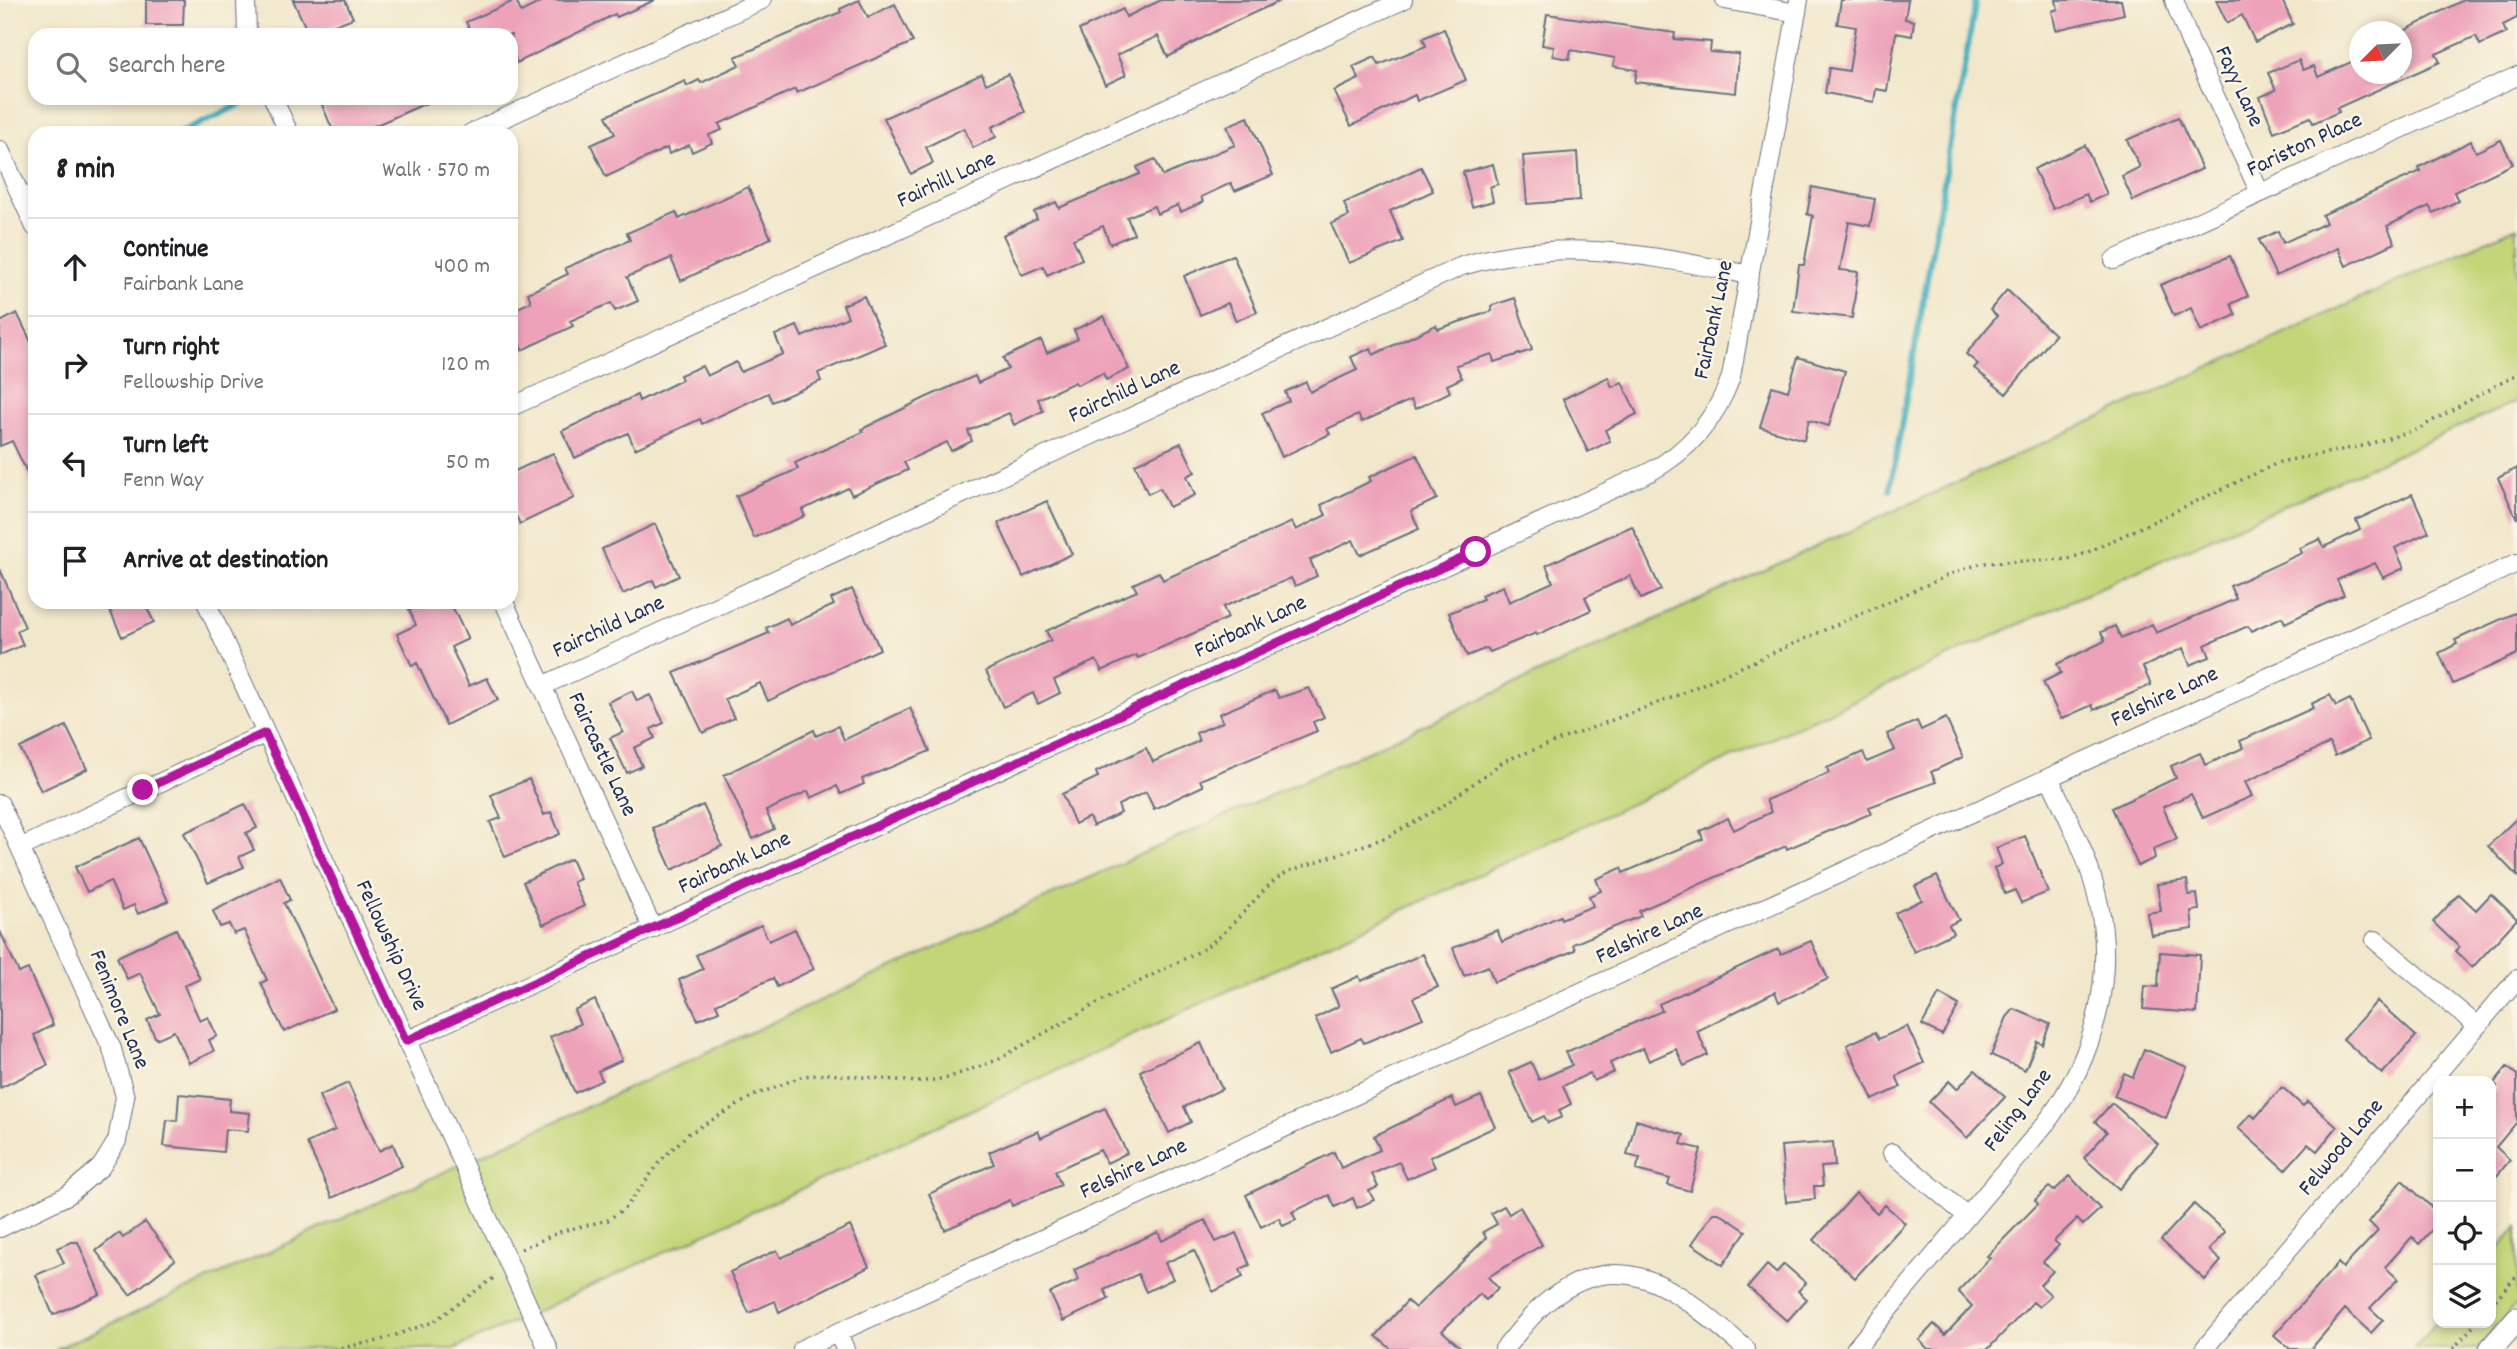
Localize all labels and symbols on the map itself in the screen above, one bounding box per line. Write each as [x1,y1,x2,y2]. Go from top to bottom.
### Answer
north arrow [2349,21,2412,84]
street label: Fayy Lane [2205,41,2271,133]
street label: Fariston Place [2242,105,2368,187]
street label: Fairhill Lane [892,144,1002,218]
street label: Fairbank Lane [1686,257,1744,383]
street label: Fairchild Lane [1064,353,1186,433]
route start [1460,536,1491,567]
street label: Fairchild Lane [548,588,670,668]
street label: Fairbank Lane [1189,588,1313,668]
street label: Felshire Lane [2106,659,2224,737]
street label: Faircastle Lane [558,687,644,823]
route end [127,774,158,805]
street label: Fairbank Lane [673,824,797,904]
street label: Fellowship Drive [345,875,435,1017]
street label: Felshire Lane [1591,896,1709,974]
street label: Fenimore Lane [79,945,157,1075]
street label: Feling Lane [1977,1062,2061,1160]
street label: Felwood Lane [2291,1092,2393,1204]
street label: Felshire Lane [1075,1131,1193,1209]

